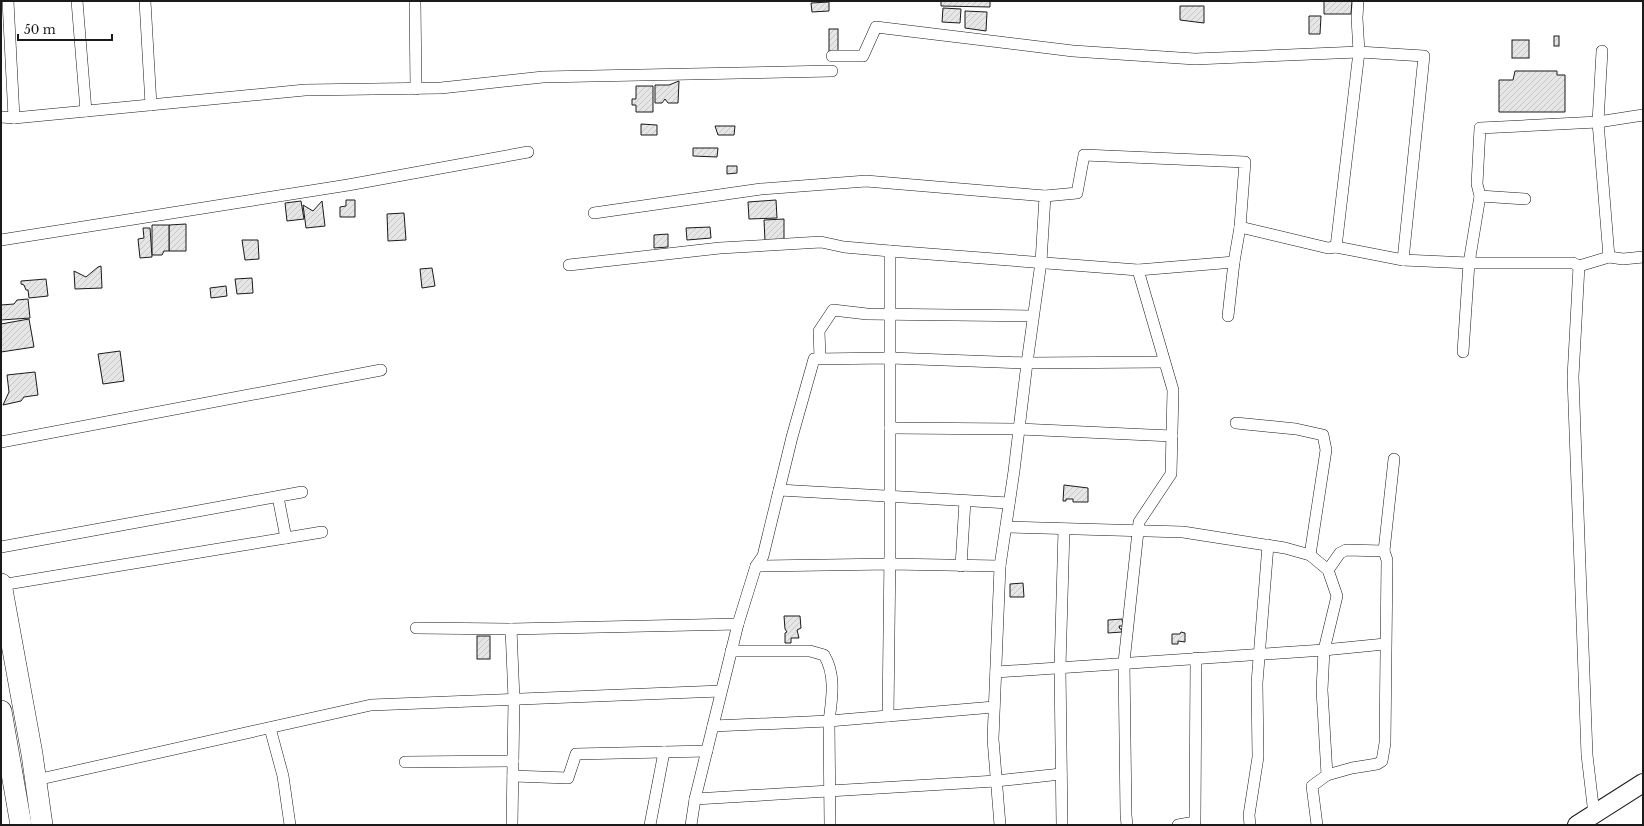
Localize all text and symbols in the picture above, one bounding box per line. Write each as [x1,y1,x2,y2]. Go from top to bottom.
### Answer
scale bar [18,16,112,42]
text: 50 m [24,22,56,37]

